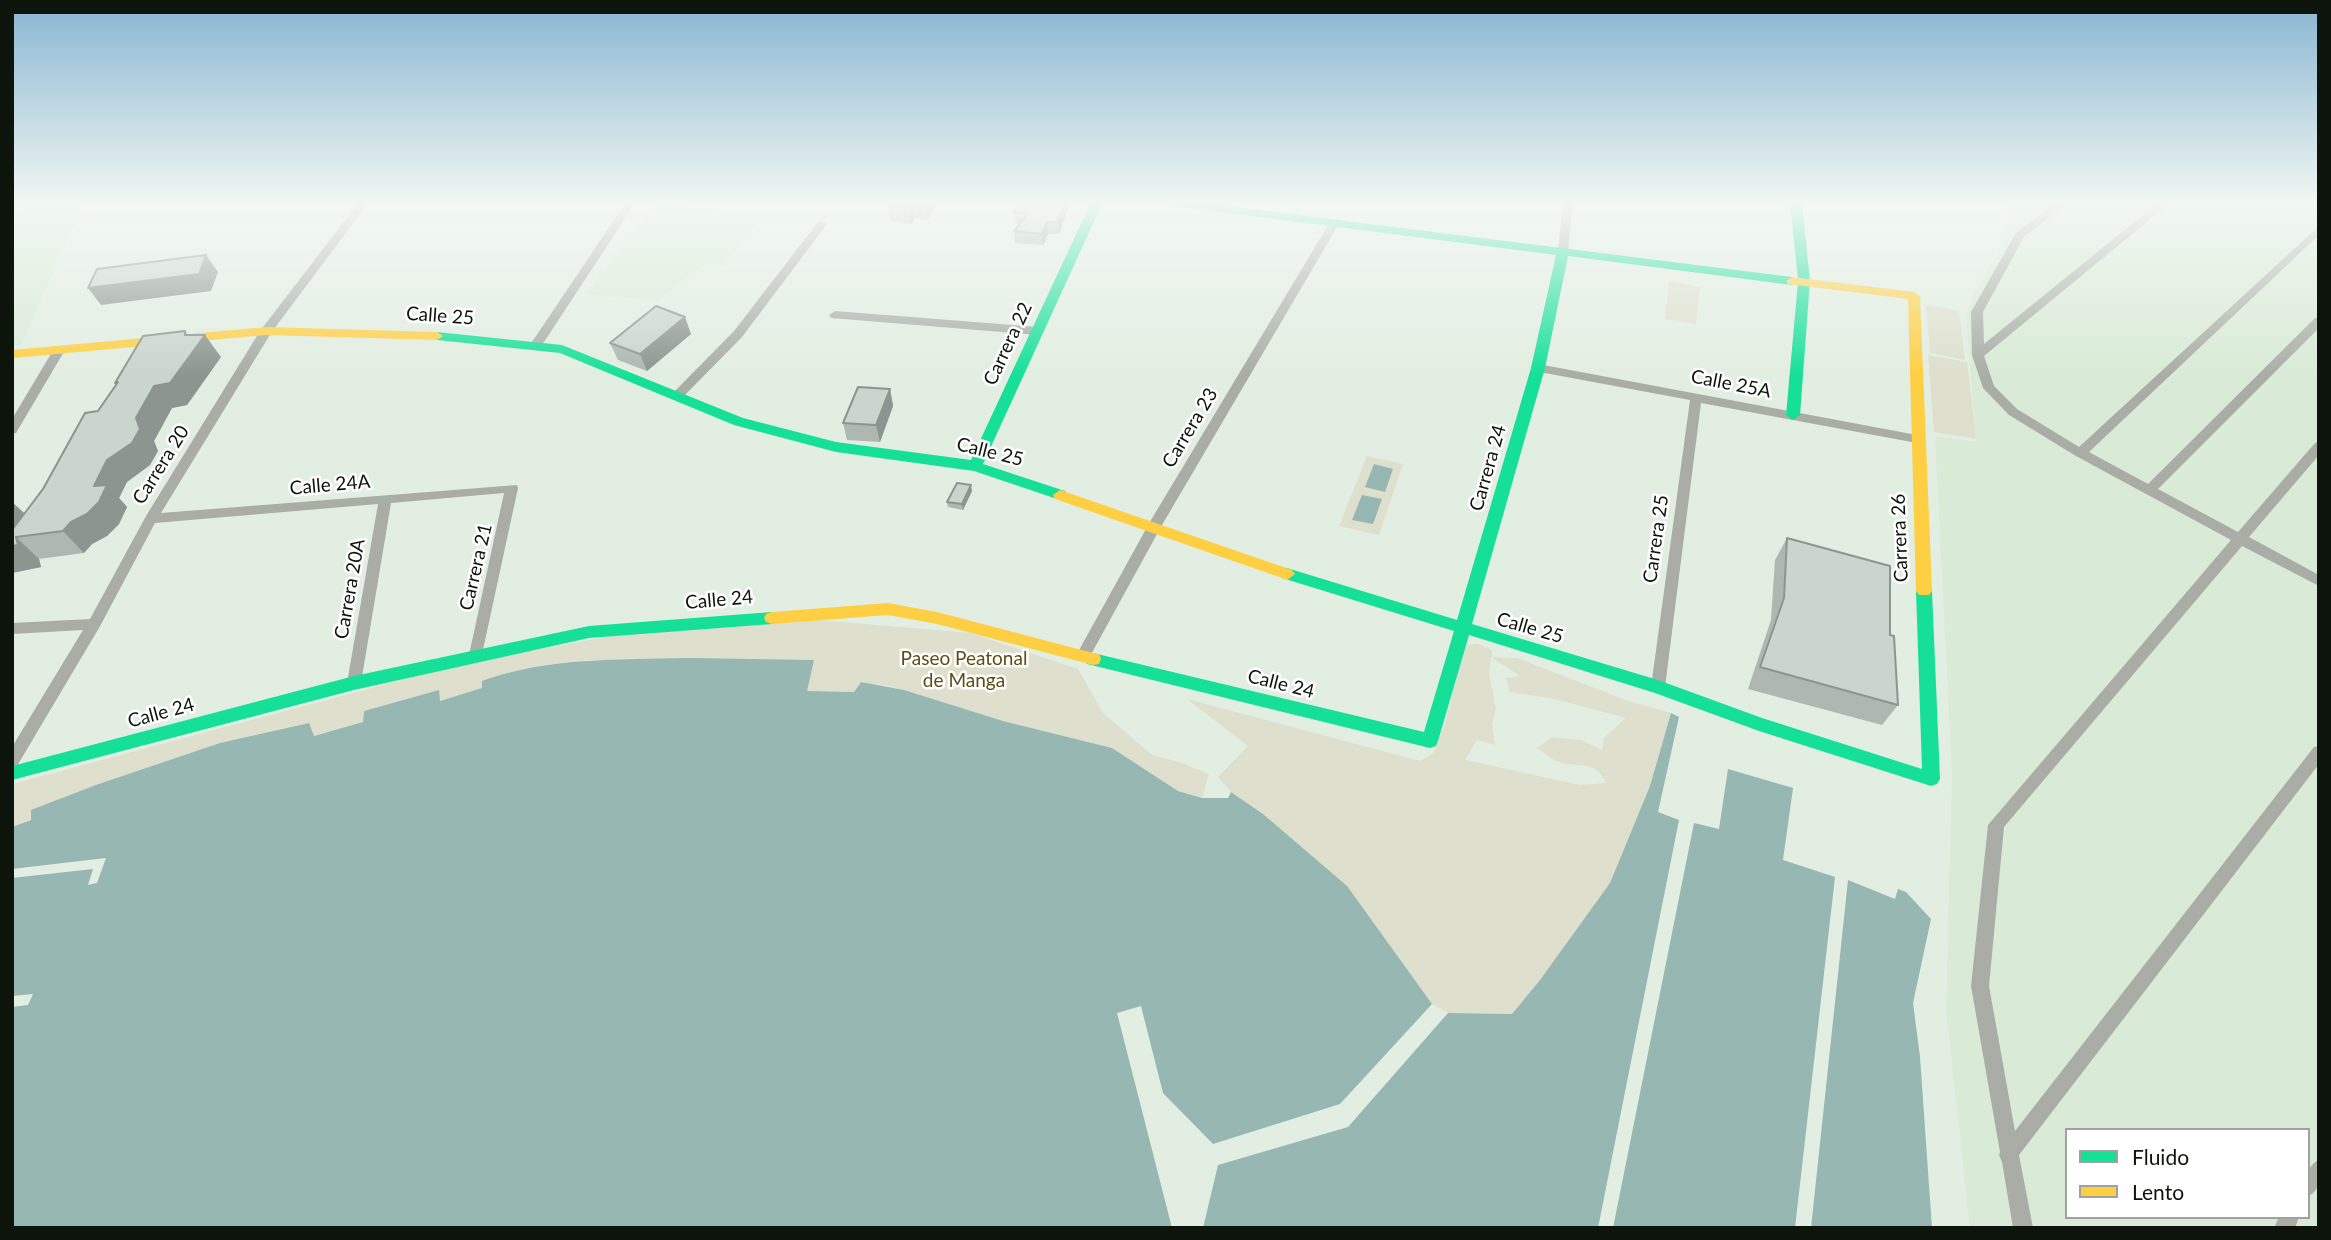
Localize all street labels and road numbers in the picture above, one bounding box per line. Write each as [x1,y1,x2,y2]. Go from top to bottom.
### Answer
street label: Carrera 22 [979,299,1037,389]
street label: Calle 25 [405,302,475,330]
street label: Calle 25A [1689,365,1773,403]
street label: Carrera 23 [1157,384,1223,472]
street label: Carrera 20 [128,421,194,509]
street label: Carrera 24 [1465,422,1511,514]
street label: Calle 25 [954,433,1026,471]
street label: Calle 24A [289,470,371,500]
street label: Carrera 25 [1639,493,1673,585]
street label: Carrera 26 [1887,493,1913,583]
street label: Carrera 21 [455,521,497,613]
street label: Carrera 20A [330,537,370,641]
street label: Calle 24 [684,586,754,614]
street label: Calle 25 [1494,608,1566,648]
street label: Calle 24 [1245,665,1317,703]
street label: Calle 24 [125,693,197,733]

